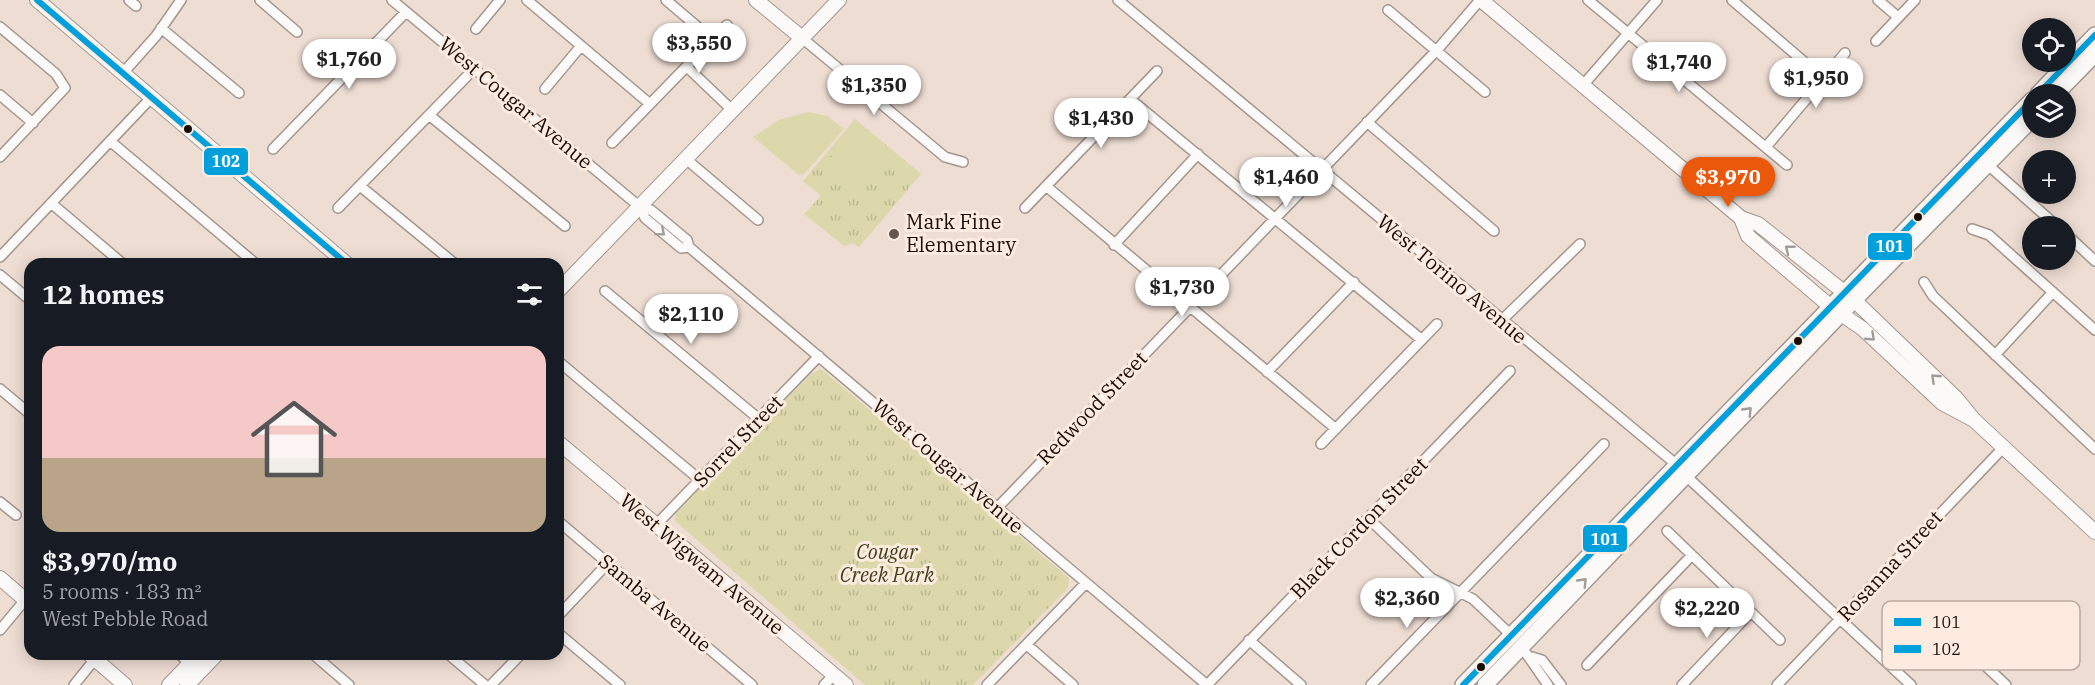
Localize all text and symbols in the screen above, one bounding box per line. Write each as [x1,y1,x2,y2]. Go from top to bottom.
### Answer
map controls [2022,18,2076,270]
button: locate [2022,18,2076,72]
pin: $3,550 [650,23,748,74]
text: $3,550 [666,29,732,56]
street label: West Cougar Avenue [434,30,599,175]
pin: $1,760 [300,39,398,90]
pin: $1,740 [1630,42,1728,93]
text: $1,760 [316,45,382,72]
text: $1,740 [1646,48,1712,75]
pin: $1,950 [1767,58,1865,109]
text: $1,950 [1783,64,1849,91]
pin: $1,350 [825,65,923,116]
text: $1,350 [841,71,907,98]
button: layers [2022,84,2076,138]
pin: $1,430 [1052,98,1150,149]
text: $1,430 [1068,104,1134,131]
unlabelled marker [182,123,194,135]
line badge: 102 [203,147,249,176]
button: + [2022,150,2076,204]
text: 102 [212,151,240,171]
pin: $1,460 [1237,157,1335,208]
pin: $3,970 [1679,157,1777,208]
text: $1,460 [1253,163,1319,190]
text: $3,970 [1695,163,1761,190]
place label: Mark Fine Elementary [906,208,1017,258]
street label: West Torino Avenue [1372,208,1533,349]
unlabelled marker [1912,211,1924,223]
button: − [2022,216,2076,270]
one-way arrow [654,225,665,236]
marker: Mark Fine Elementary [887,227,901,241]
line badge: 101 [1867,232,1913,261]
text: 101 [1876,236,1904,256]
one-way arrow [1785,245,1796,256]
pin: $1,730 [1133,267,1231,318]
text: $1,730 [1149,273,1215,300]
text: 12 homes [42,277,164,311]
icon: filters [513,278,546,311]
pin: $2,110 [642,294,740,345]
text: $2,110 [658,300,724,327]
one-way arrow [1865,330,1875,341]
unlabelled marker [1792,335,1804,347]
street label: Redwood Street [1031,345,1153,470]
one-way arrow [1931,374,1942,385]
icon: home [240,385,348,493]
street label: Sorrel Street [687,389,788,493]
street label: West Cougar Avenue [867,392,1030,539]
one-way arrow [1740,408,1751,419]
street label: Black Cordon Street [1284,451,1433,604]
street label: West Wigwam Avenue [614,487,790,641]
street label: Rosanna Street [1831,504,1948,627]
line badge: 101 [1582,524,1628,553]
text: 101 [1591,529,1619,549]
park label: Cougar Creek Park [840,538,935,588]
text: $3,970/mo [42,544,177,578]
street label: Samba Avenue [593,547,718,658]
text: 5 rooms · 183 m² [42,578,201,605]
pin: $2,360 [1358,578,1456,629]
one-way arrow [1575,578,1586,589]
text: $2,360 [1374,584,1440,611]
pin: $2,220 [1658,588,1756,639]
text: $2,220 [1674,594,1740,621]
legend [1882,601,2080,670]
text: West Pebble Road [42,605,208,632]
text: 101 [1932,612,1961,632]
text: 102 [1932,639,1961,659]
unlabelled marker [1475,661,1487,673]

